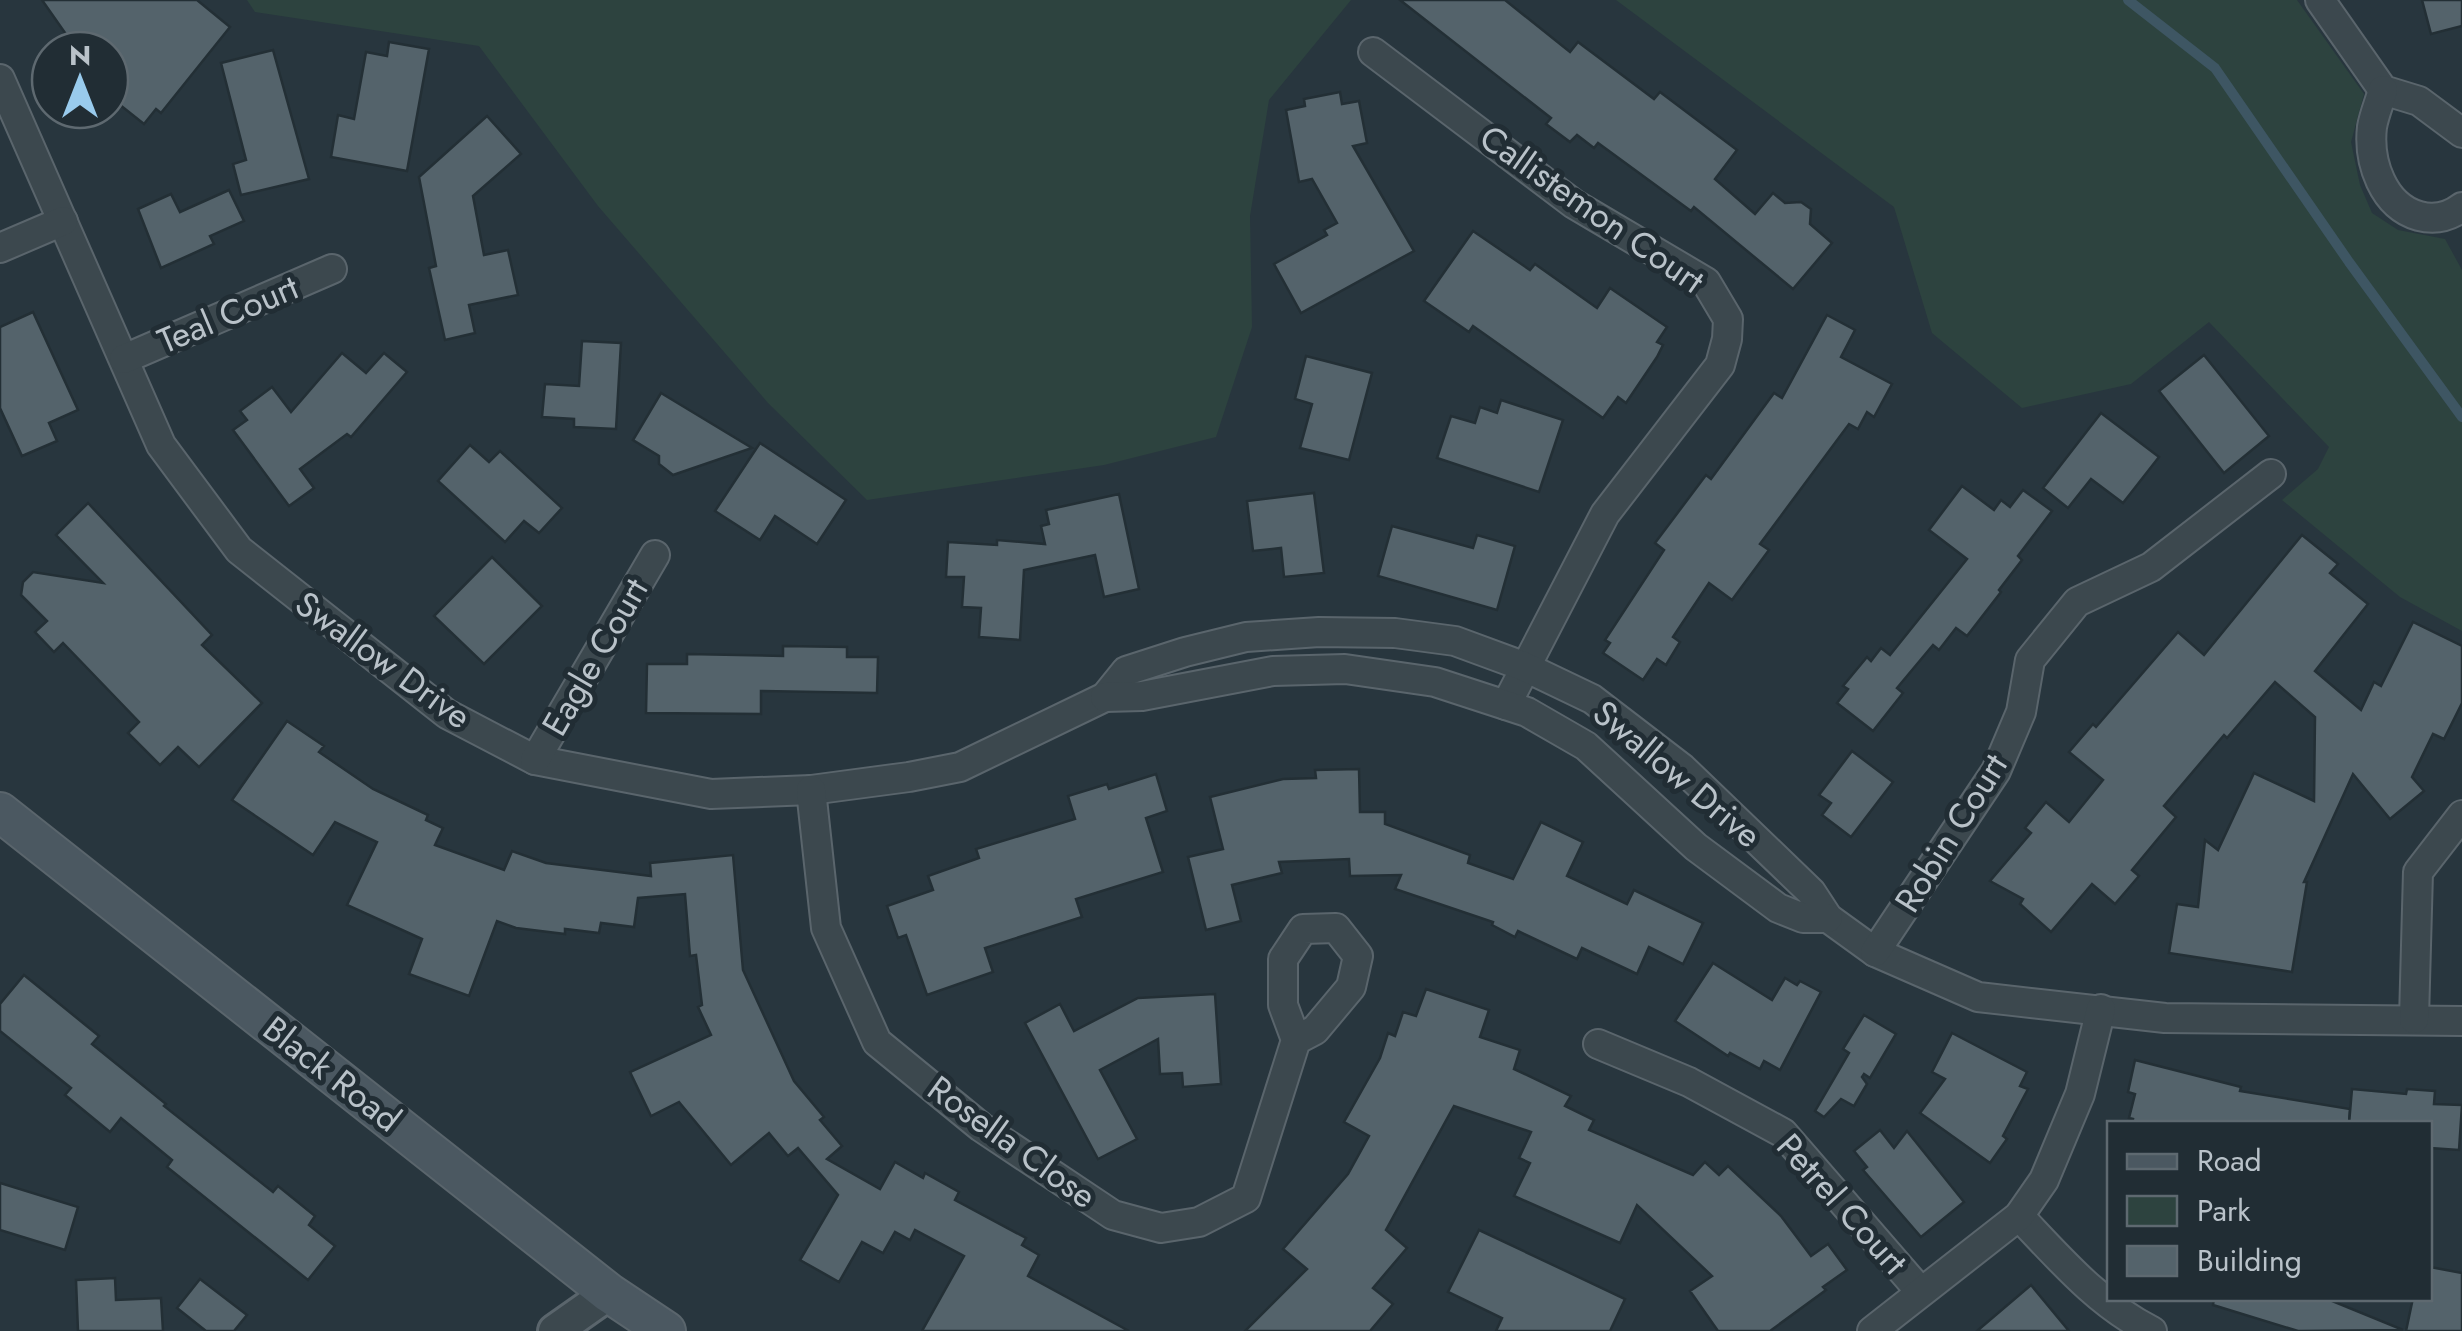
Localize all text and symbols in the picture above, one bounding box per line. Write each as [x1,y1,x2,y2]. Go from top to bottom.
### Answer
north arrow [30,30,130,130]
text: N [69,35,91,76]
street label: Callistemon Court [1470,113,1715,305]
street label: Teal Court [150,262,306,366]
street label: Eagle Court [530,568,661,745]
street label: Swallow Drive [285,579,481,741]
street label: Swallow Drive [1582,688,1772,860]
street label: Robin Court [1882,744,2020,922]
street label: Black Road [253,1004,411,1144]
street label: Rosella Close [917,1064,1107,1220]
legend [2107,1121,2432,1301]
street label: Petrel Court [1765,1122,1919,1286]
text: Road [2197,1139,2262,1182]
text: Park [2197,1189,2251,1232]
text: Building [2197,1239,2302,1282]

